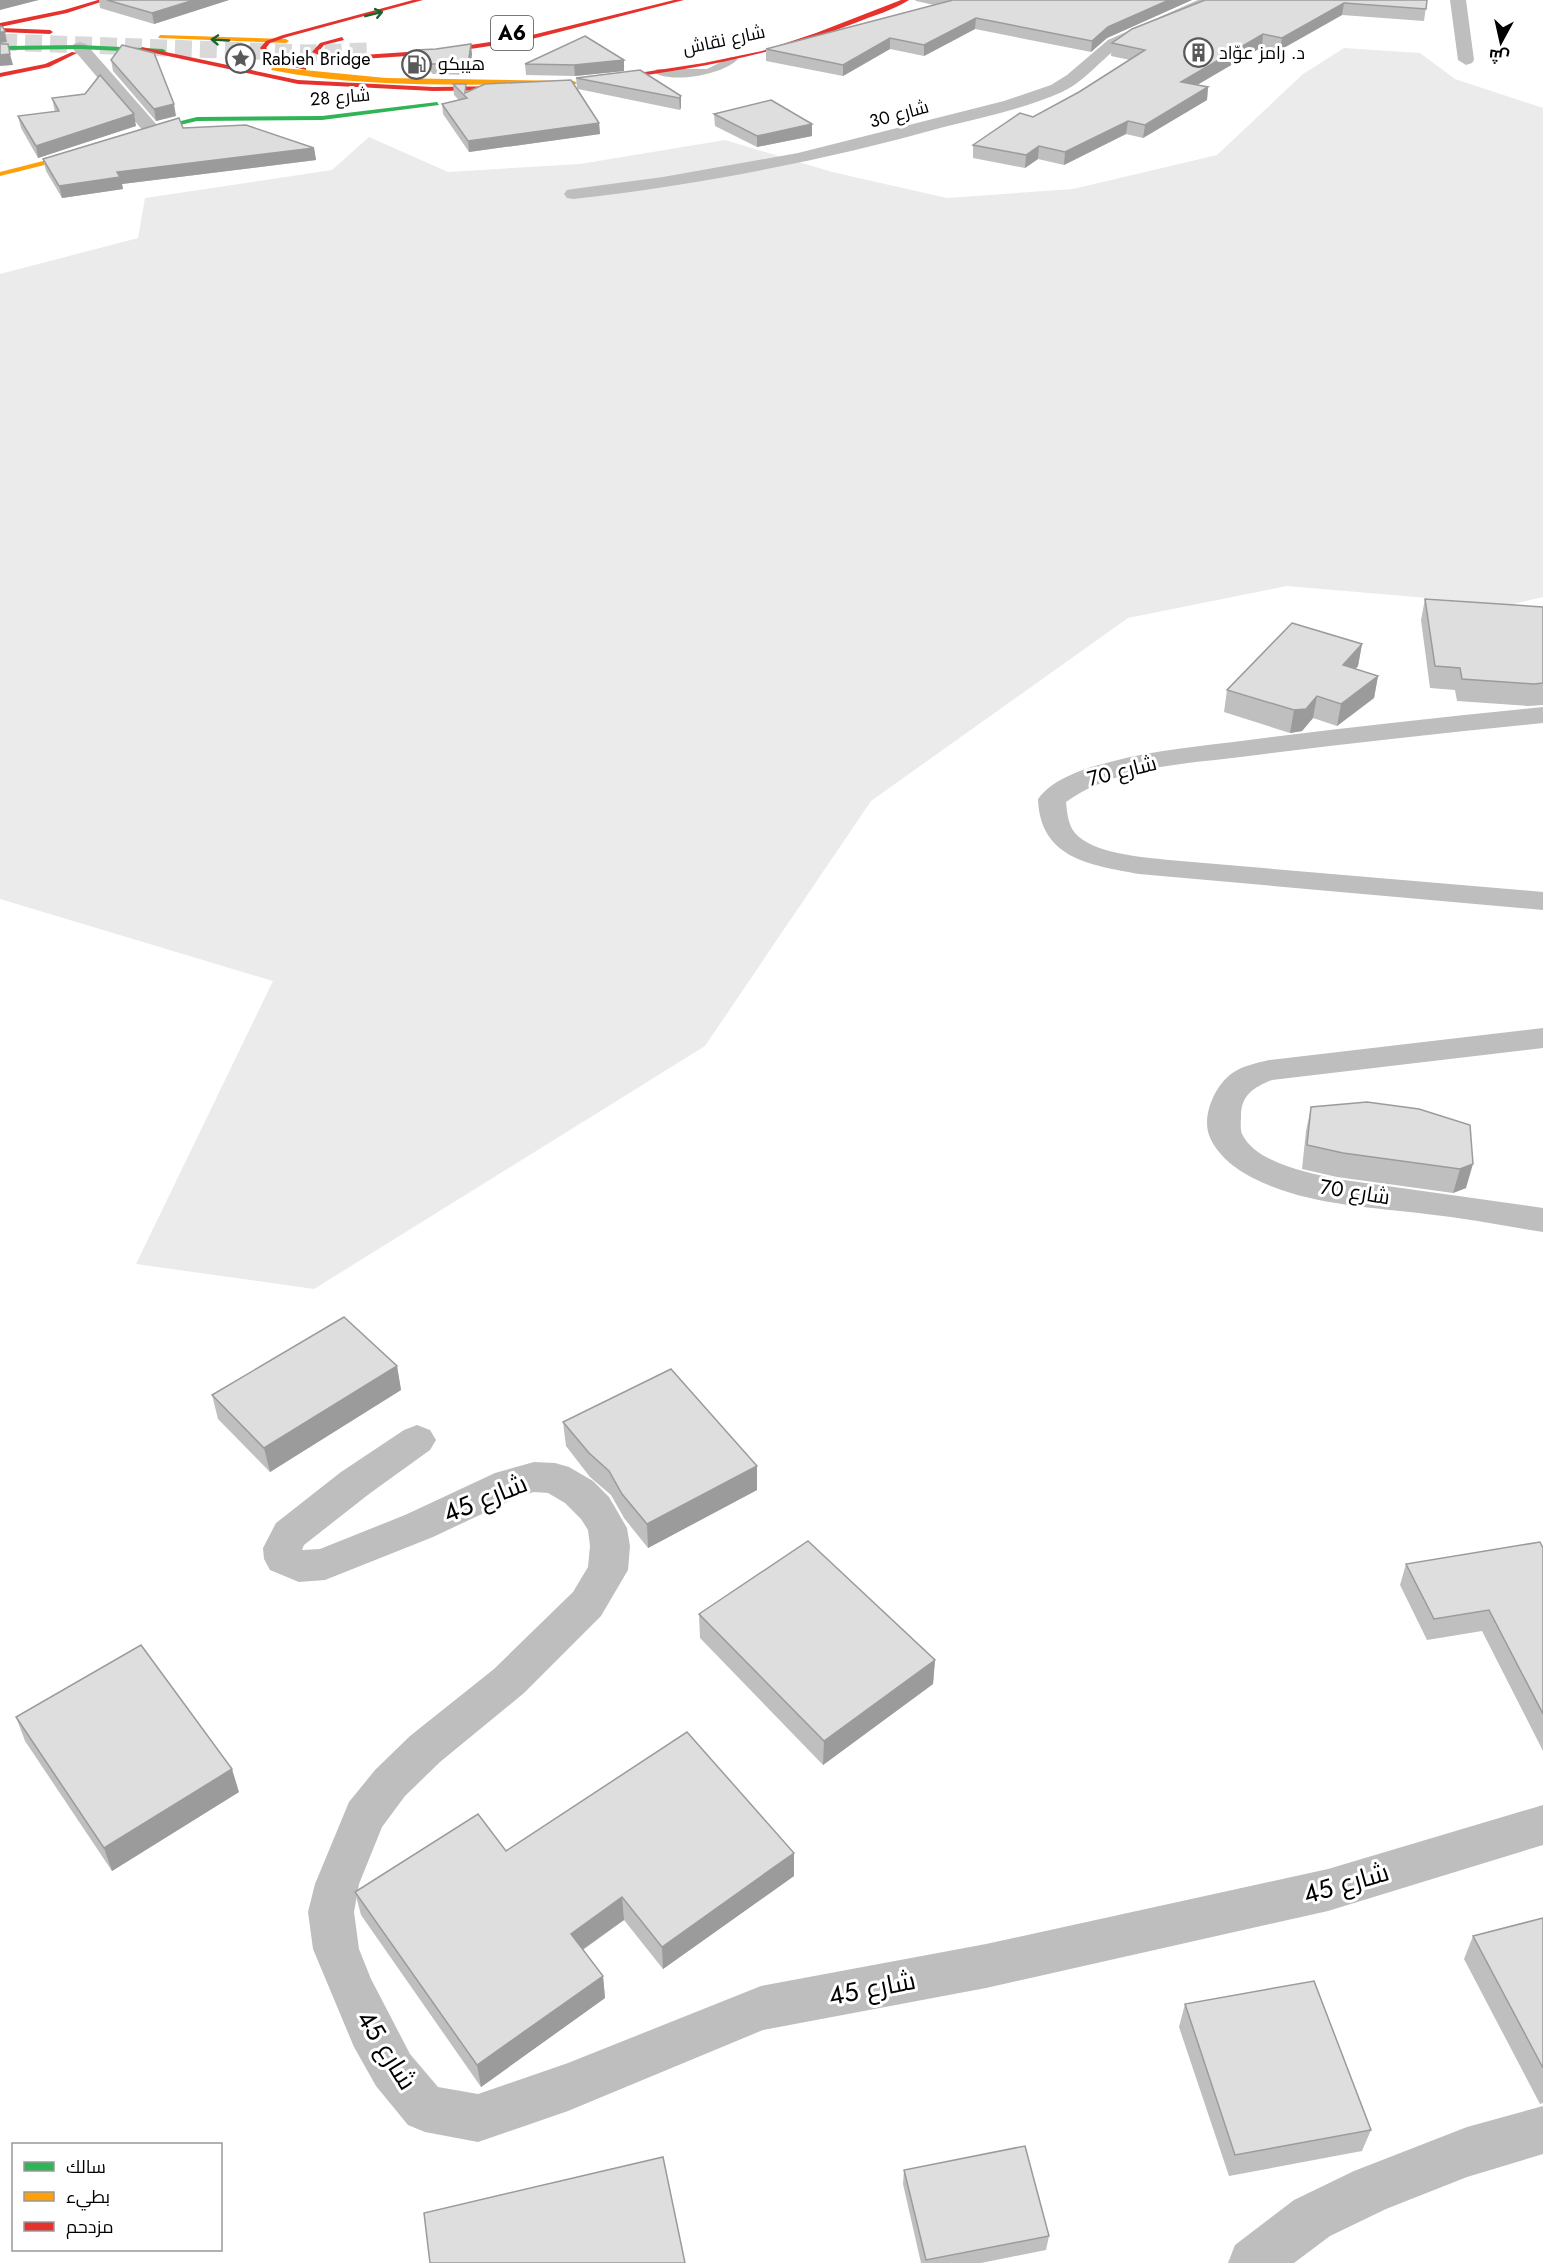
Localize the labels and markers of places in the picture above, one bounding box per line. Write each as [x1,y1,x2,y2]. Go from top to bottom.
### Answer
building icon: د. رامز عوّاد [1182,37,1214,69]
place label: د. رامز عوّاد [1219,40,1305,66]
place icon: Rabieh Bridge [225,43,257,75]
place label: Rabieh Bridge [262,46,371,72]
fuel station icon: هيبكو [401,48,433,80]
place label: هيبكو [438,51,485,77]

